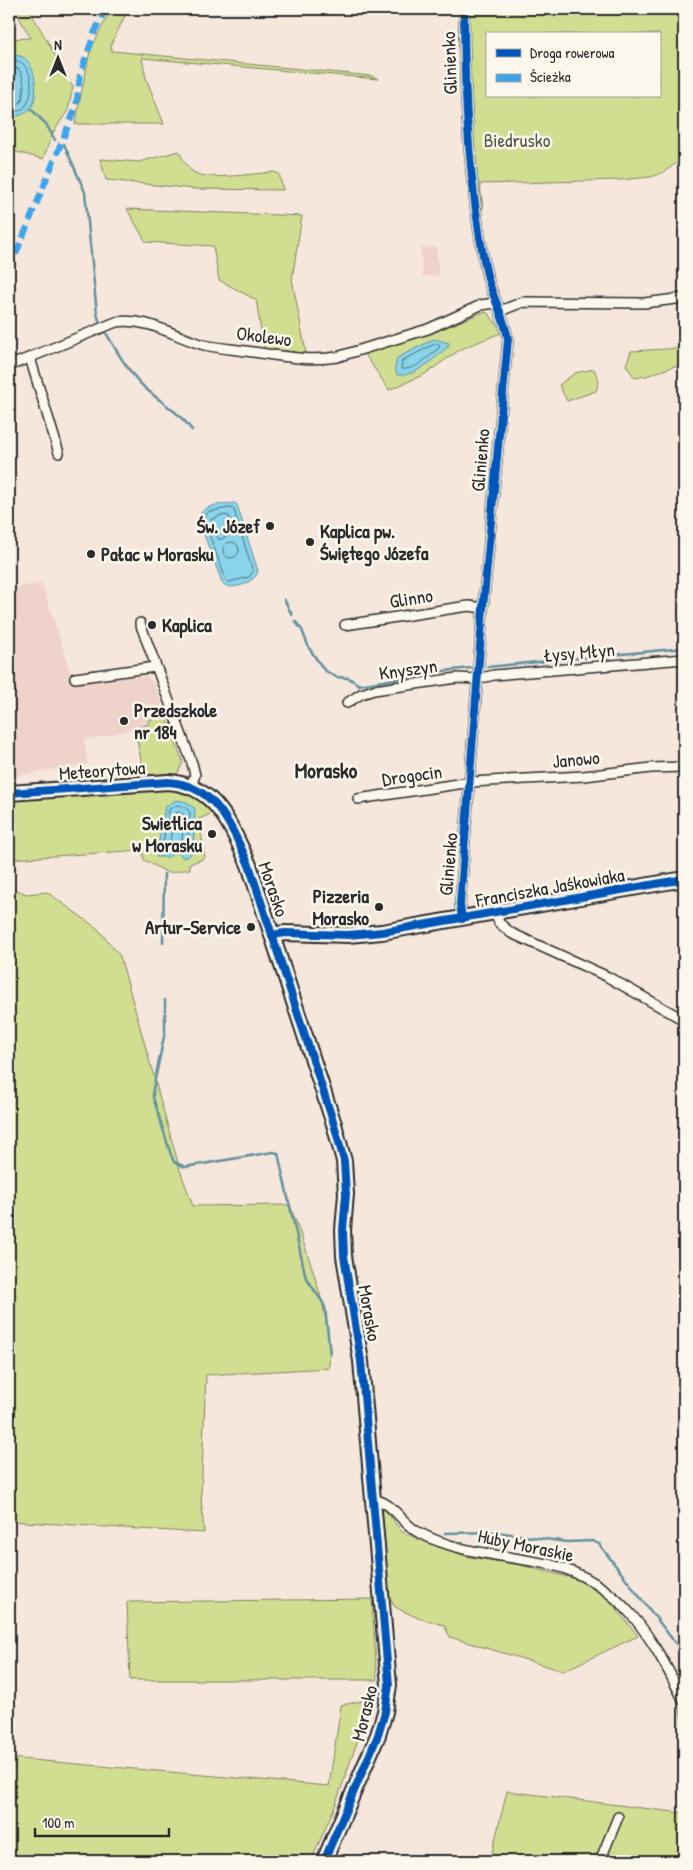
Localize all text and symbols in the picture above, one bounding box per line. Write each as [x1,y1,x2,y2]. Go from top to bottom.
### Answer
street label: Glinienko [435,31,463,95]
north arrow [32,32,82,82]
legend [486,32,660,98]
text: N [54,35,62,54]
text: Droga rowerowa [530,42,614,63]
text: Ścieżka [530,66,571,87]
park label: Biedrusko [484,127,551,153]
street label: Okolewo [235,320,293,352]
street label: Glinienko [464,427,496,492]
place label: Św. Józef [197,513,261,539]
place label: Kaplica pw. Świętego Józefa [320,518,429,567]
marker: Św. Józef [264,520,276,532]
marker: Kaplica pw. Świętego Józefa [304,536,316,548]
place label: Pałac w Morasku [101,541,214,567]
marker: Pałac w Morasku [85,548,97,560]
street label: Glinno [388,582,435,614]
place label: Kaplica [162,612,212,639]
marker: Kaplica [146,619,158,631]
street label: Łysy Młyn [542,636,616,668]
street label: Knyszyn [377,652,439,686]
place label: Przedszkole nr 184 [134,697,218,745]
marker: Przedszkole nr 184 [118,715,130,727]
street label: Janowo [551,744,601,774]
street label: Meteorytowa [58,754,147,786]
district label: Morasko [295,756,358,785]
street label: Drogocin [380,758,444,792]
place label: Swietlica w Morasku [132,810,203,858]
marker: Swietlica w Morasku [206,828,218,840]
street label: Glinienko [432,831,464,896]
street label: Morasko [252,858,296,920]
street label: Franciszka Jaśkowiaka [473,861,627,913]
place label: Pizzeria Morasko [312,883,370,931]
marker: Pizzeria Morasko [373,901,385,913]
place label: Artur-Service [145,914,241,940]
marker: Artur-Service [245,921,257,933]
street label: Morasko [352,1283,388,1343]
street label: Huby Moraskie [476,1522,577,1568]
street label: Morasko [345,1682,384,1744]
scale bar [35,1805,169,1837]
text: 100 m [42,1812,75,1833]

